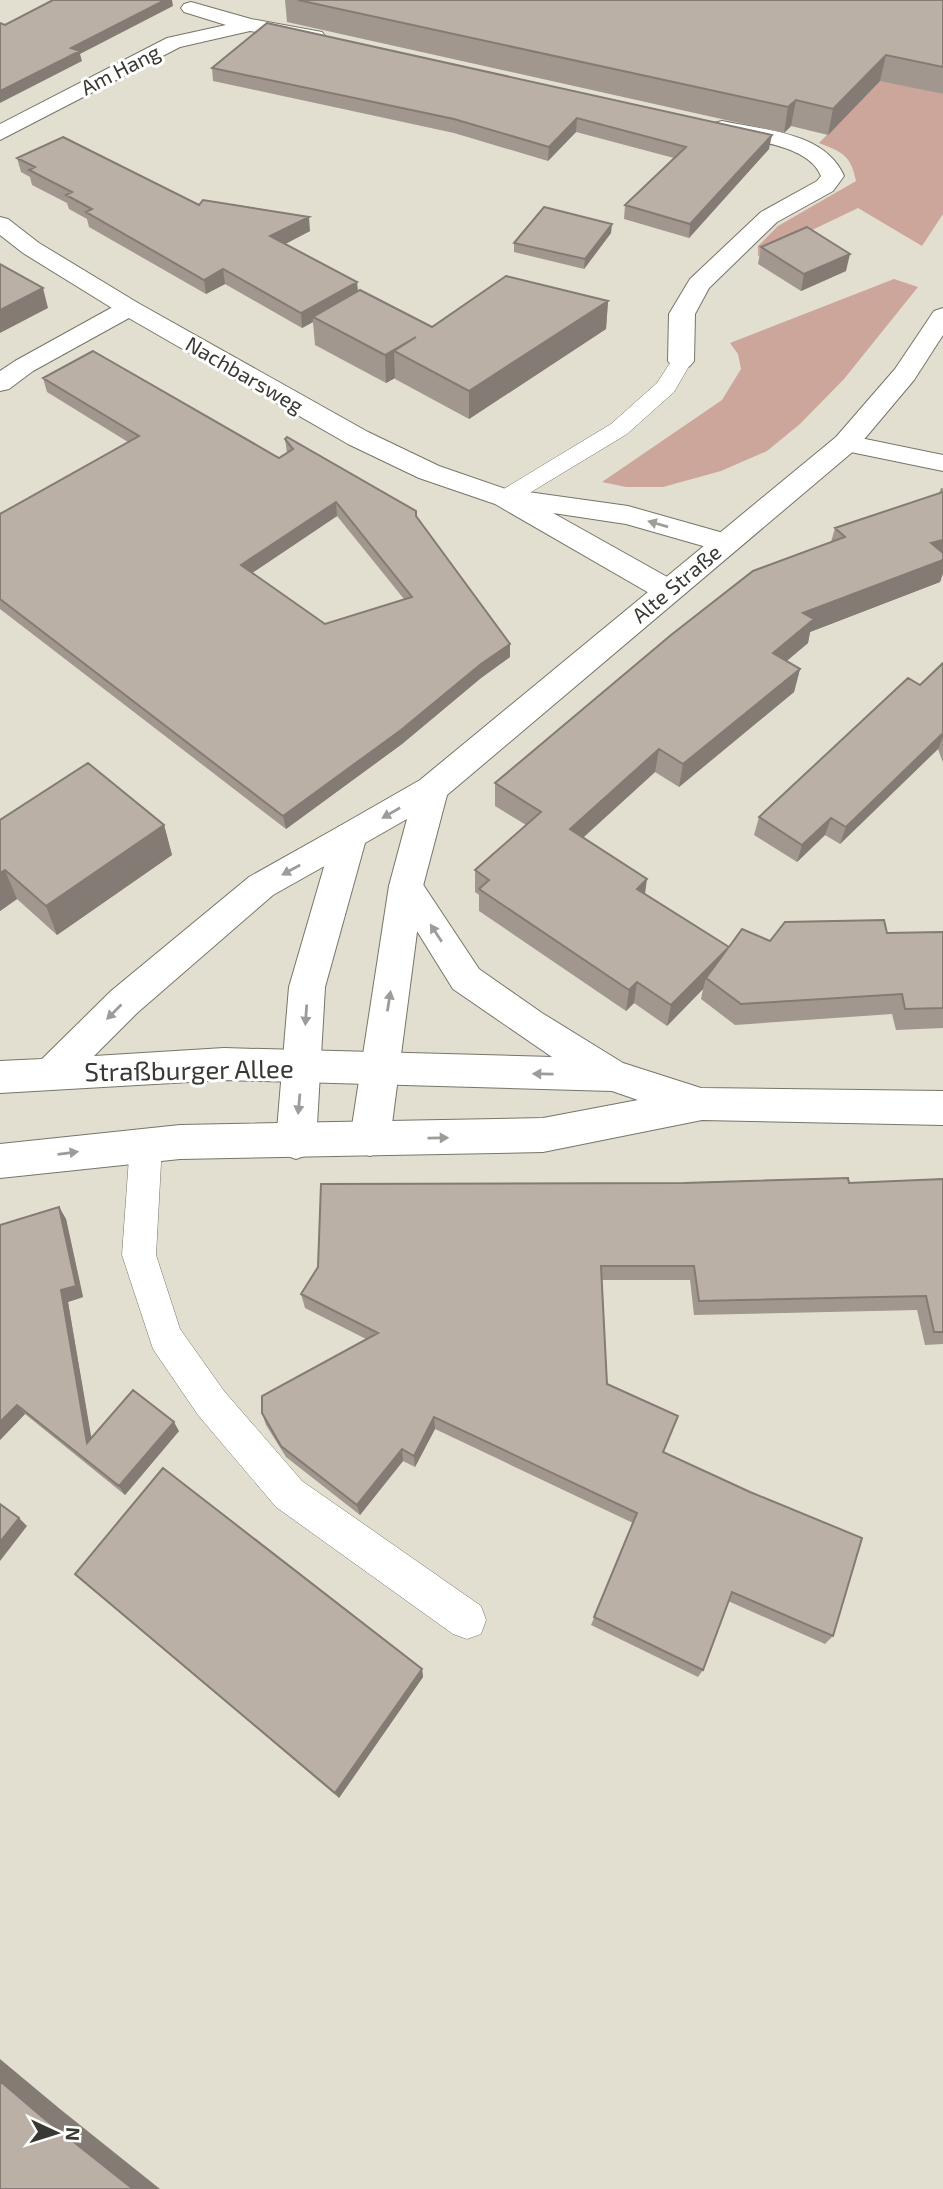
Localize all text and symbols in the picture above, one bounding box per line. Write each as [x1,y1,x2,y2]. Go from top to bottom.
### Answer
street label: Am Hang [76,38,164,100]
street label: Nachbarsweg [182,330,308,418]
one-way arrow [647,518,669,529]
street label: Alte Straße [627,539,725,627]
one-way arrow [381,807,401,819]
one-way arrow [281,864,301,876]
one-way arrow [430,923,443,942]
one-way arrow [383,990,394,1012]
one-way arrow [106,1003,123,1019]
one-way arrow [300,1004,311,1026]
street label: Straßburger Allee [84,1052,294,1086]
one-way arrow [532,1068,554,1080]
one-way arrow [293,1093,304,1115]
one-way arrow [427,1132,449,1143]
one-way arrow [57,1148,79,1159]
north arrow [21,2098,91,2168]
text: N [62,2127,85,2142]

